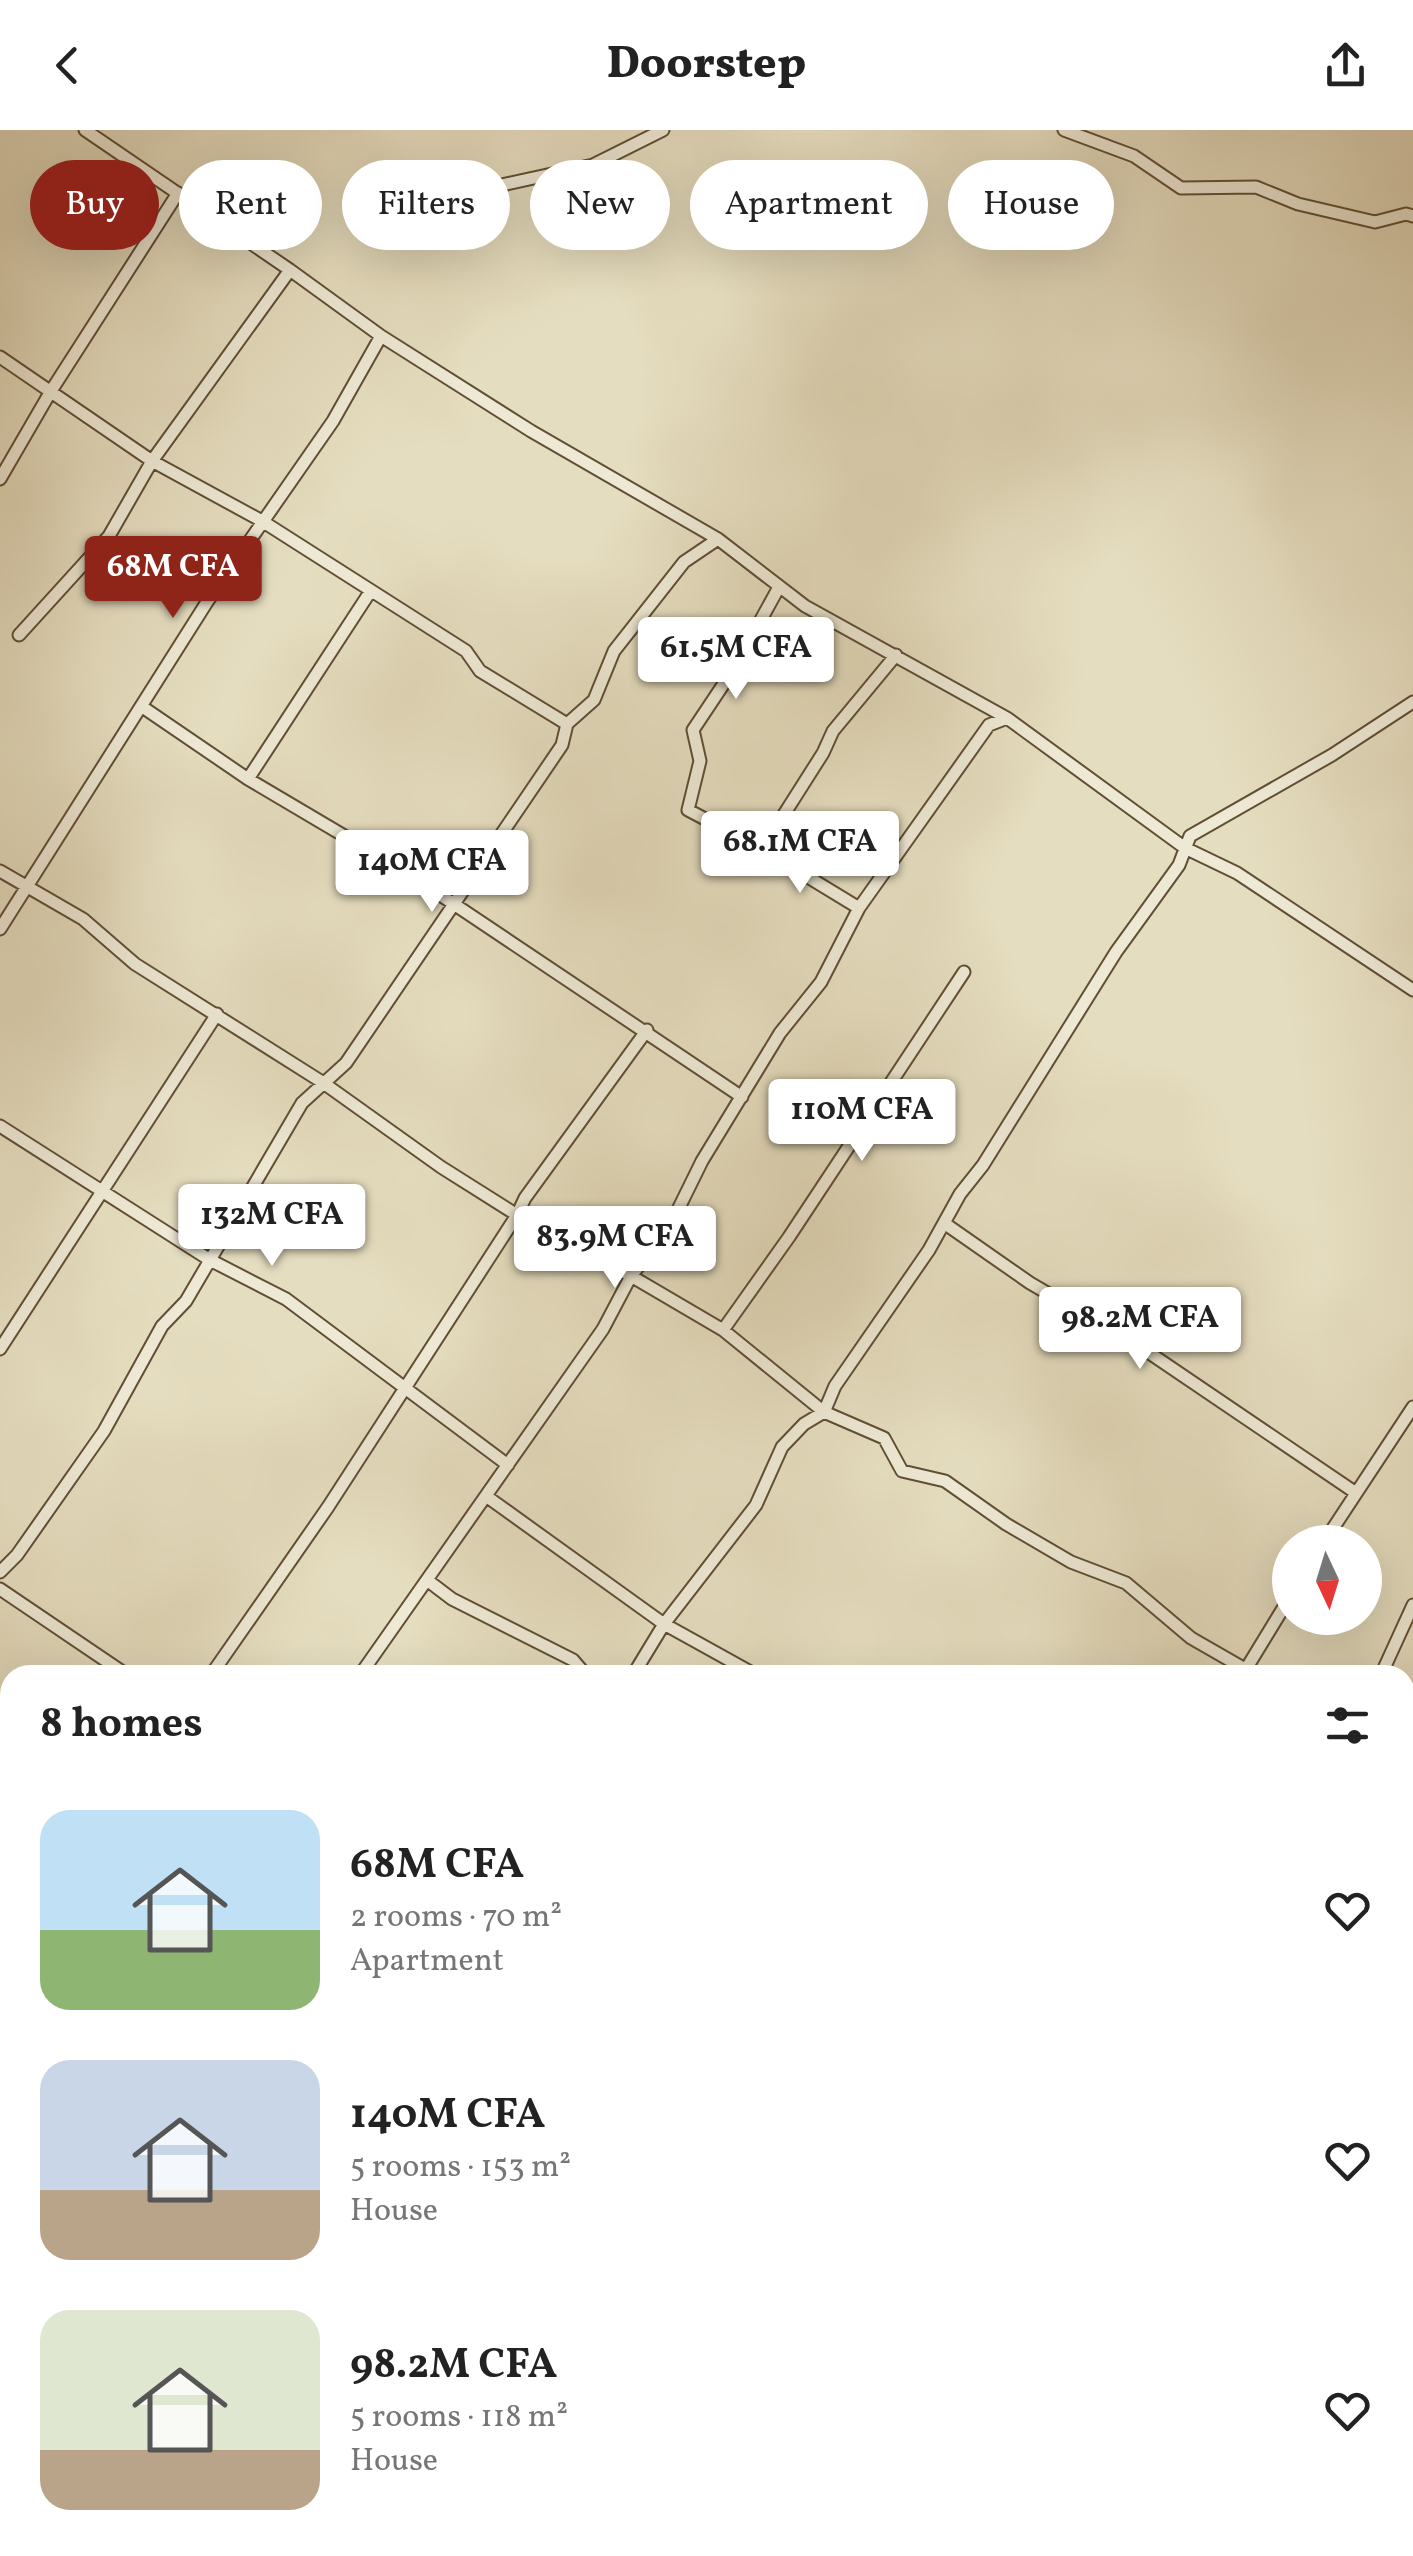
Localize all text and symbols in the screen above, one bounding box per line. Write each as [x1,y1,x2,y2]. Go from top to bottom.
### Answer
text: Doorstep [607,34,806,97]
icon: back [40,38,95,93]
icon: share [1318,38,1373,93]
chip: Buy [30,160,159,250]
chip: Rent [179,160,322,250]
chip: Filters [342,160,510,250]
chip: New [530,160,670,250]
chip: Apartment [690,160,928,250]
chip: House [948,160,1114,250]
pin: 68M CFA [81,536,265,621]
text: 68M CFA [107,546,239,590]
pin: 61.5M CFA [622,617,850,702]
text: 61.5M CFA [660,627,812,671]
pin: 68.1M CFA [686,811,914,896]
text: 68.1M CFA [723,821,877,865]
pin: 140M CFA [329,830,535,915]
text: 140M CFA [358,840,506,884]
pin: 110M CFA [759,1079,965,1164]
text: 110M CFA [790,1089,934,1133]
pin: 132M CFA [169,1184,375,1269]
text: 132M CFA [200,1194,344,1238]
pin: 83.9M CFA [501,1206,729,1291]
text: 83.9M CFA [536,1216,694,1260]
pin: 98.2M CFA [1026,1287,1254,1372]
text: 98.2M CFA [1061,1297,1219,1341]
north arrow [1272,1525,1382,1635]
map controls [1272,1525,1382,1635]
text: 8 homes [40,1696,203,1755]
icon: filters [1320,1698,1375,1753]
text: 68M CFA [350,1837,524,1896]
icon: home [120,1850,240,1970]
icon: heart [1320,1883,1375,1938]
text: 2 rooms · 70 m² [350,1896,562,1940]
text: Apartment [350,1940,504,1984]
text: 140M CFA [350,2087,545,2146]
icon: home [120,2100,240,2220]
icon: heart [1320,2133,1375,2188]
text: 5 rooms · 153 m² [350,2146,571,2190]
text: House [350,2190,438,2234]
text: 98.2M CFA [350,2337,557,2396]
icon: home [120,2350,240,2470]
icon: heart [1320,2383,1375,2438]
text: 5 rooms · 118 m² [350,2396,568,2440]
text: House [350,2440,438,2484]

